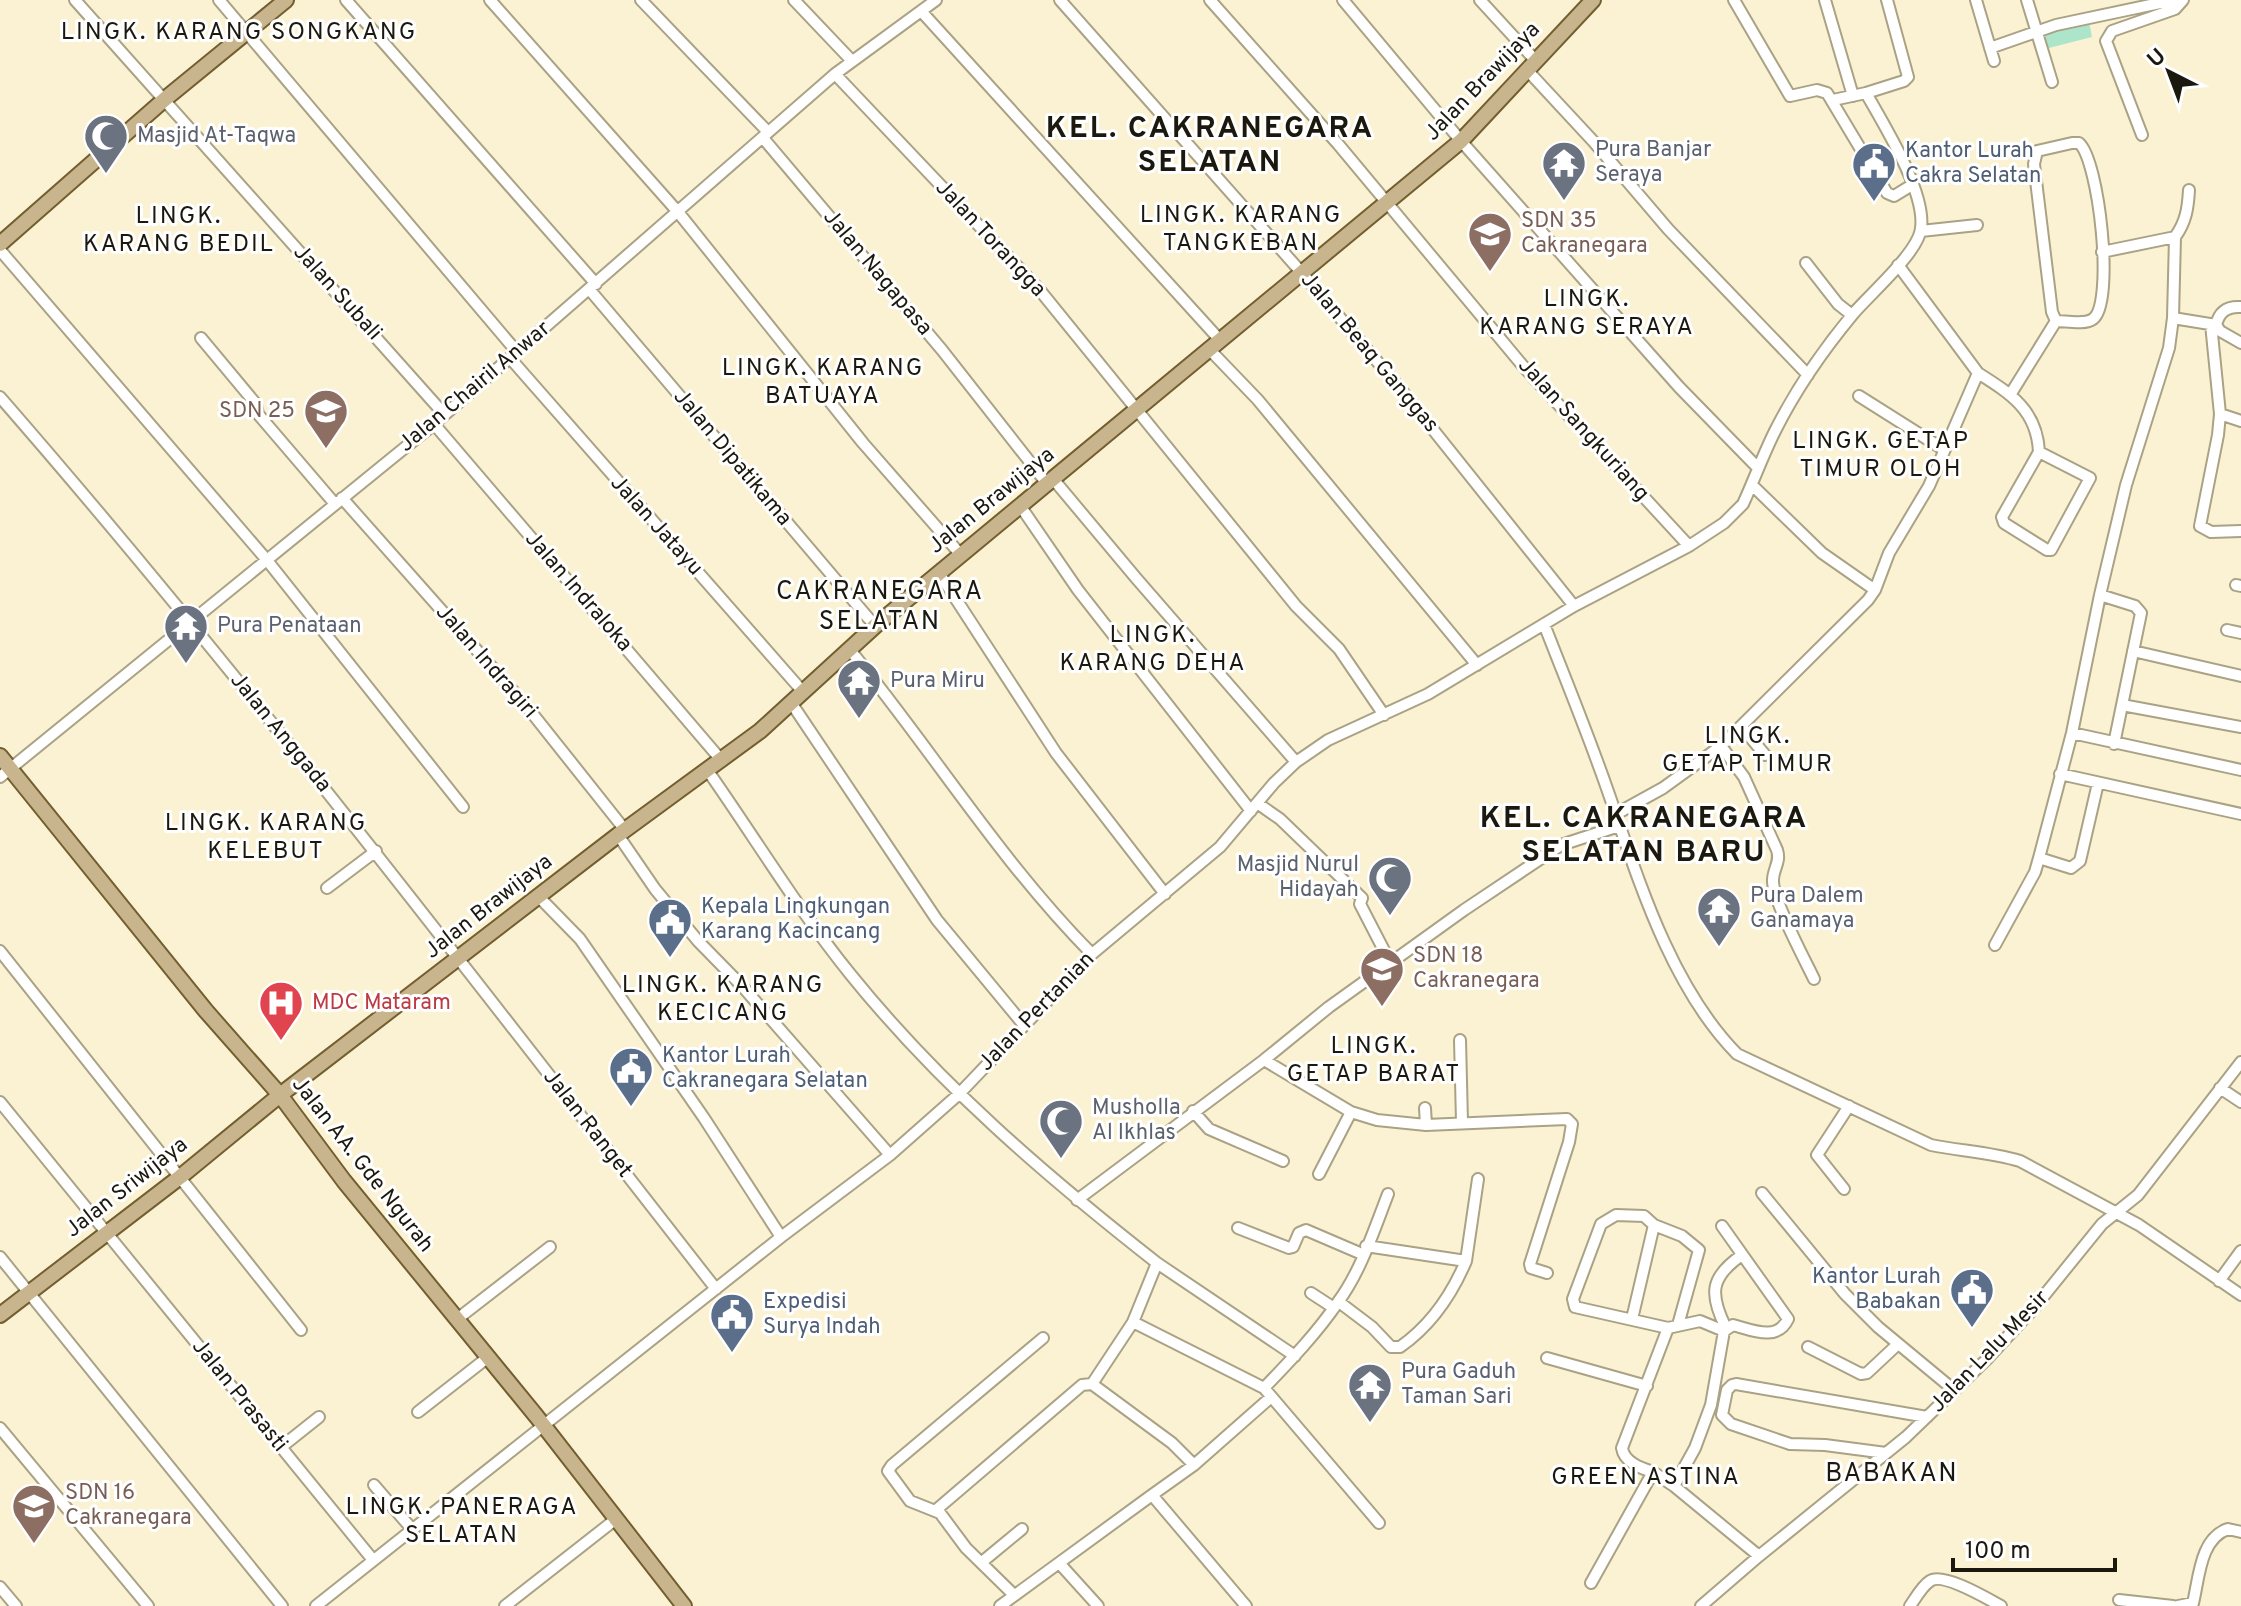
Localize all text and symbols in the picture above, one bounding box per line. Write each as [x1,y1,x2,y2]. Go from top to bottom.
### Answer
street label: Jalan Brawijaya [1420,17,1546,147]
district label: LINGK. KARANG SONGKANG [61,18,417,48]
north arrow [2129,32,2209,112]
text: U [2142,44,2172,74]
district label: KEL. CAKRANEGARA SELATAN [1046,111,1374,182]
mosque icon: Masjid At-Taqwa [82,112,130,175]
place label: Masjid At-Taqwa [137,123,296,150]
place label: Pura Banjar Seraya [1595,137,1712,189]
place label: Kantor Lurah Cakra Selatan [1905,138,2041,190]
temple icon: Pura Banjar Seraya [1540,139,1588,202]
public building icon: Kantor Lurah Cakra Selatan [1850,140,1898,203]
street label: Jalan Torangga [929,175,1051,303]
district label: LINGK. KARANG TANGKEBAN [1140,201,1342,259]
district label: LINGK. KARANG BEDIL [83,202,275,260]
street label: Jalan Nagapasa [817,205,937,341]
place label: SDN 35 Cakranegara [1521,208,1648,260]
school or university icon: SDN 35 Cakranegara [1466,210,1514,273]
street label: Jalan Subali [287,239,387,347]
street label: Jalan Beaq Ganggas [1294,267,1444,439]
district label: LINGK. KARANG SERAYA [1479,285,1695,343]
street label: Jalan Chairil Anwar [394,315,557,458]
street label: Jalan Sangkuriang [1511,353,1655,507]
district label: LINGK. KARANG BATUAYA [722,354,924,412]
street label: Jalan Dipatikama [667,384,797,532]
school or university icon: SDN 25 [302,387,350,450]
place label: SDN 25 [219,398,295,425]
district label: LINGK. GETAP TIMUR OLOH [1792,427,1970,485]
street label: Jalan Brawijaya [923,442,1061,560]
street label: Jalan Jatayu [604,470,708,582]
street label: Jalan Indraloka [518,526,638,658]
district label: CAKRANEGARA SELATAN [776,576,984,639]
street label: Jalan Indragiri [429,600,543,724]
temple icon: Pura Penataan [162,602,210,665]
place label: Pura Penataan [217,613,362,640]
district label: LINGK. KARANG DEHA [1060,621,1246,679]
temple icon: Pura Miru [835,657,883,720]
street label: Jalan Anggada [224,668,336,798]
place label: Pura Miru [890,668,985,695]
district label: LINGK. GETAP TIMUR [1662,722,1834,780]
district label: KEL. CAKRANEGARA SELATAN BARU [1480,801,1808,872]
district label: LINGK. KARANG KELEBUT [165,809,367,867]
street label: Jalan Brawijaya [420,849,558,965]
place label: Masjid Nurul Hidayah [1237,852,1359,904]
mosque icon: Masjid Nurul Hidayah [1366,854,1414,917]
place label: Pura Dalem Ganamaya [1750,883,1864,935]
temple icon: Pura Dalem Ganamaya [1695,885,1743,948]
place label: Kepala Lingkungan Karang Kacincang [701,894,890,946]
public building icon: Kepala Lingkungan Karang Kacincang [646,896,694,959]
place label: SDN 18 Cakranegara [1413,943,1540,995]
school or university icon: SDN 18 Cakranegara [1358,945,1406,1008]
street label: Jalan Pertanian [973,947,1101,1077]
district label: LINGK. KARANG KECICANG [622,971,824,1029]
hospital icon: MDC Mataram [257,979,305,1042]
place label: MDC Mataram [312,990,451,1017]
district label: LINGK. GETAP BARAT [1287,1032,1461,1090]
place label: Kantor Lurah Cakranegara Selatan [662,1043,868,1095]
public building icon: Kantor Lurah Cakranegara Selatan [607,1045,655,1108]
street label: Jalan Ranget [536,1064,638,1184]
street label: Jalan AA. Gde Ngurah [285,1072,439,1258]
place label: Musholla Al Ikhlas [1092,1095,1180,1147]
mosque icon: Musholla Al Ikhlas [1037,1097,1085,1160]
street label: Jalan Sriwijaya [60,1132,194,1244]
place label: Kantor Lurah Babakan [1812,1264,1941,1316]
public building icon: Kantor Lurah Babakan [1948,1266,1996,1329]
street label: Jalan Lalu Mesir [1925,1285,2056,1419]
place label: Expedisi Surya Indah [763,1289,881,1341]
public building icon: Expedisi Surya Indah [708,1291,756,1354]
street label: Jalan Prasasti [185,1334,293,1458]
place label: Pura Gaduh Taman Sari [1401,1359,1516,1411]
temple icon: Pura Gaduh Taman Sari [1346,1361,1394,1424]
district label: BABAKAN [1825,1458,1959,1491]
district label: GREEN ASTINA [1551,1463,1741,1493]
place label: SDN 16 Cakranegara [65,1480,192,1532]
school or university icon: SDN 16 Cakranegara [10,1482,58,1545]
district label: LINGK. PANERAGA SELATAN [346,1493,578,1551]
scale bar [1953,1522,2115,1572]
text: 100 m [1965,1537,2031,1567]

